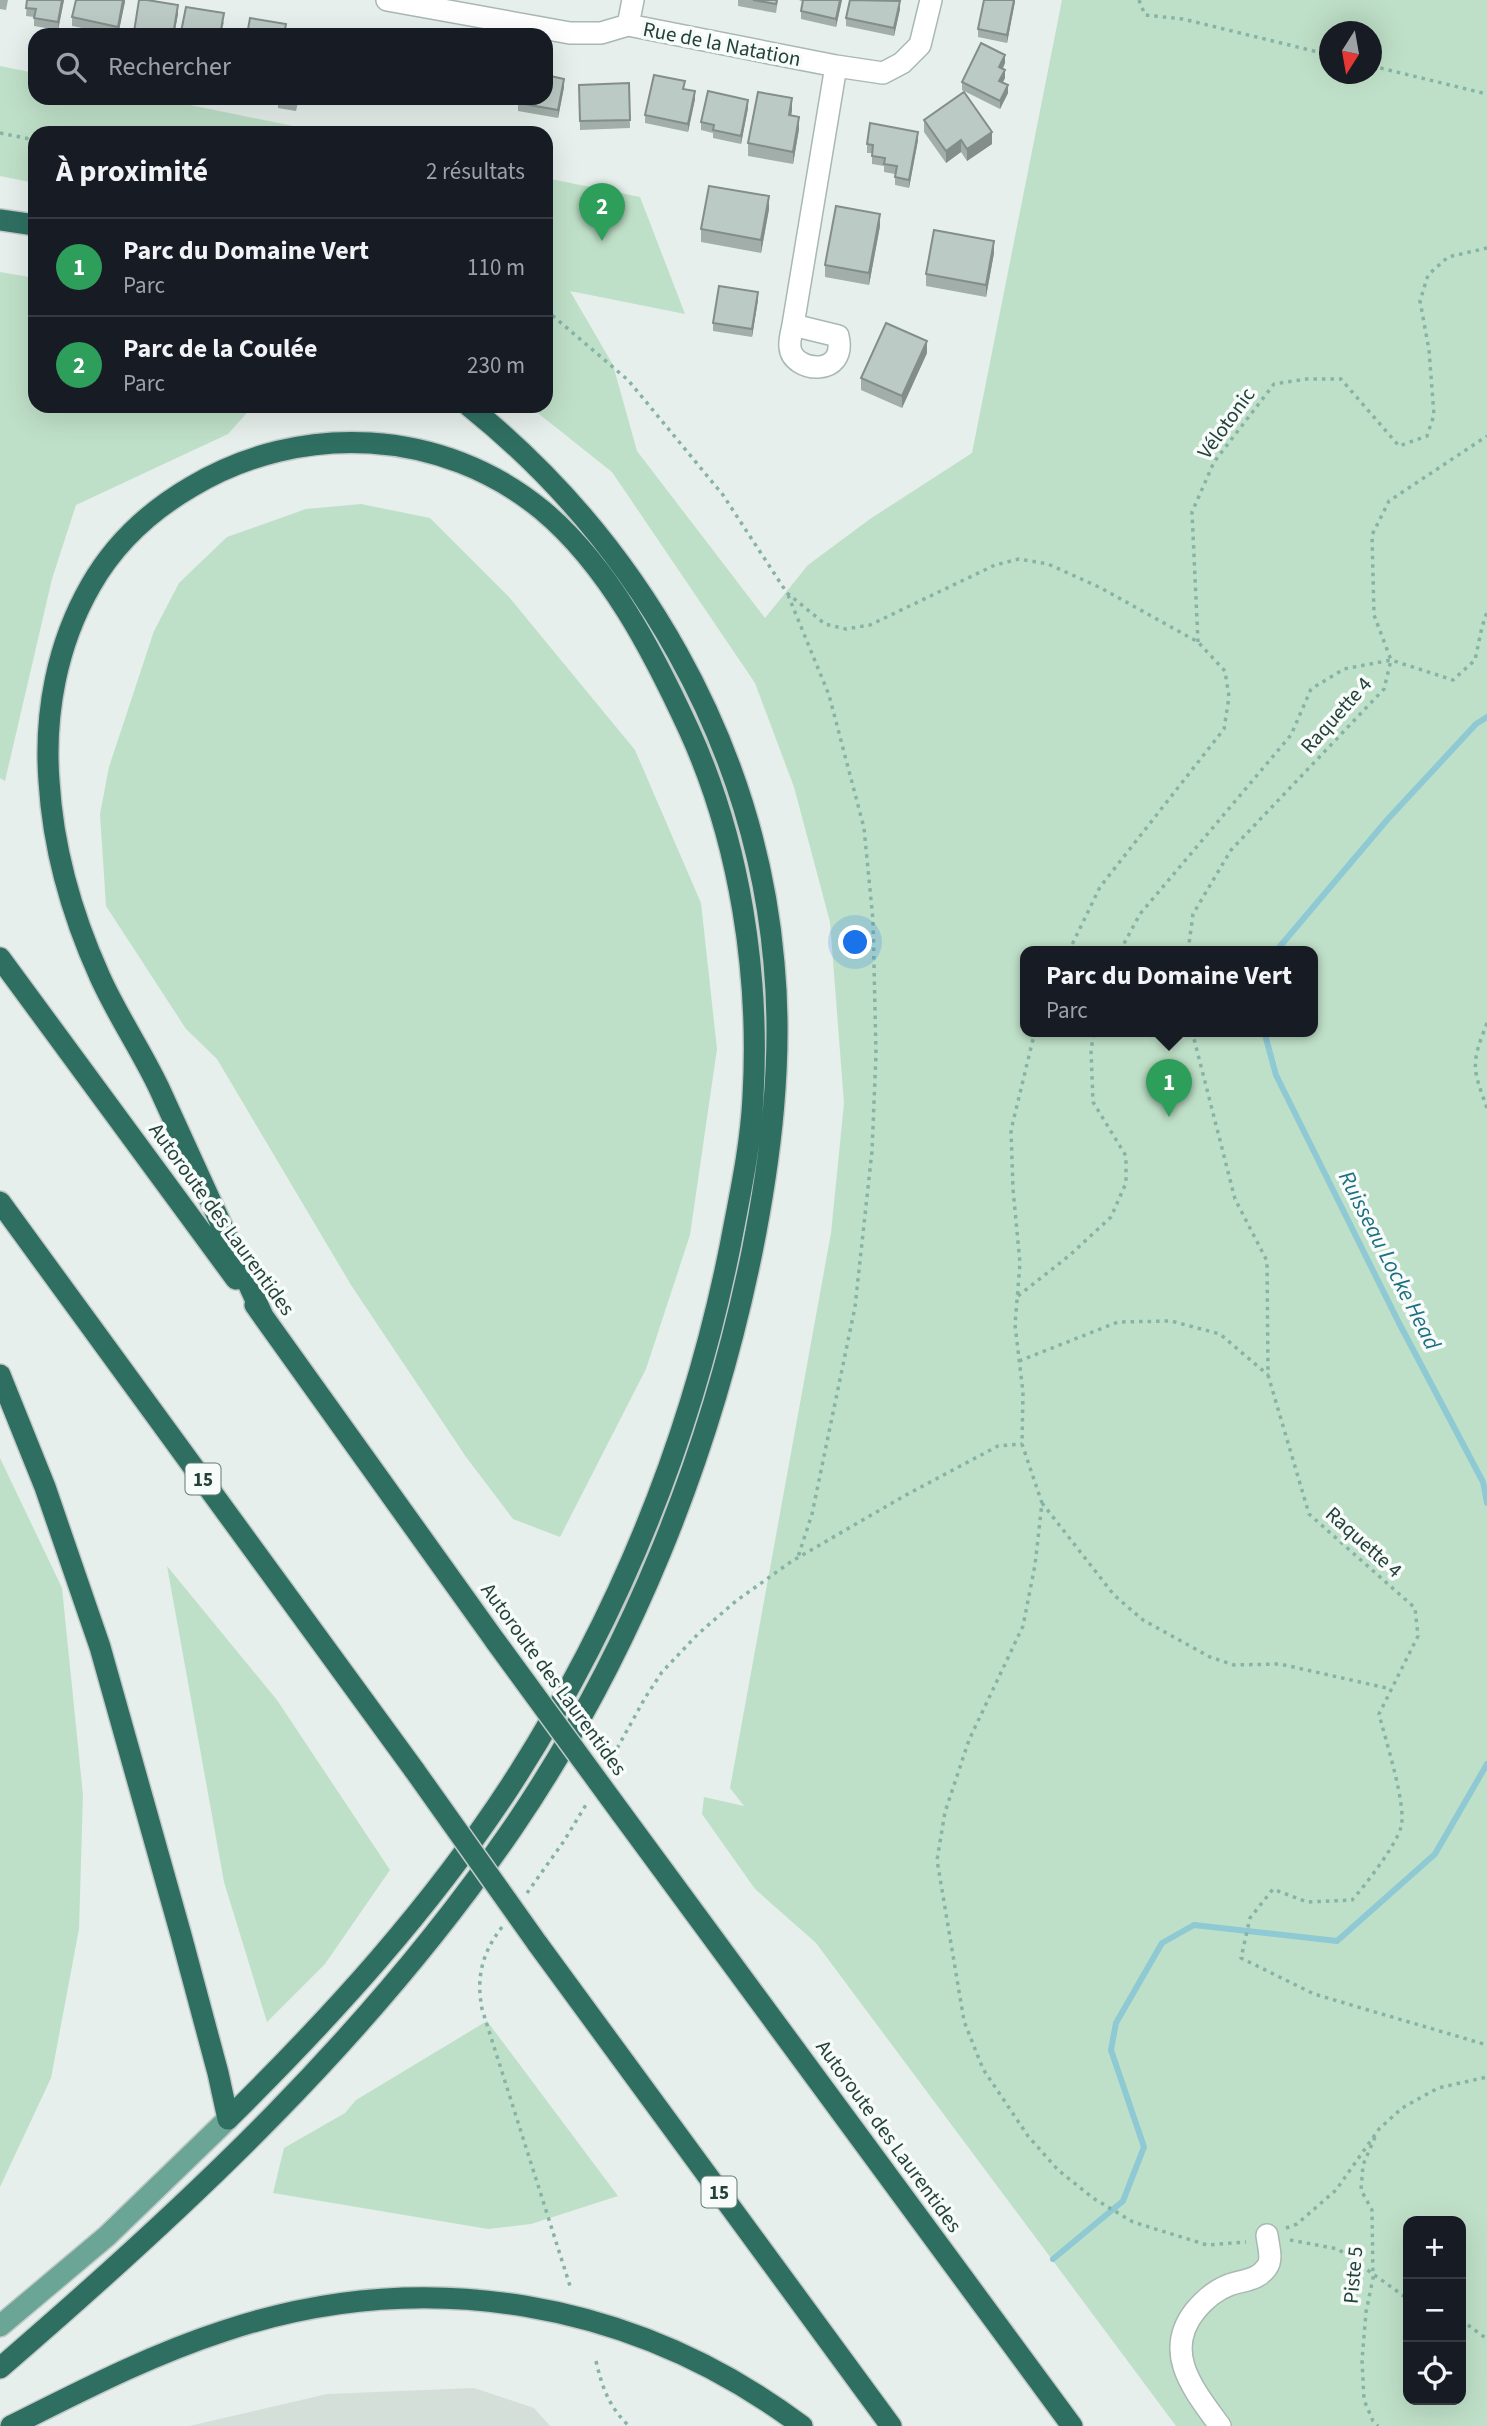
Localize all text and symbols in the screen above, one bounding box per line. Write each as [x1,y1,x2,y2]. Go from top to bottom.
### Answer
street label: Rue de la Natation [640,14,804,74]
north arrow [1319,21,1382,84]
search box [28,28,553,105]
icon: search [52,48,90,86]
text: Rechercher [108,48,231,85]
text: À proximité [56,150,208,193]
text: 2 résultats [426,155,525,188]
pin: 2 [579,183,625,241]
text: Parc du Domaine Vert [123,232,369,269]
text: 1 [73,251,85,284]
text: 110 m [467,251,525,284]
text: Parc [123,269,165,302]
text: Parc de la Coulée [123,330,317,367]
text: 2 [73,349,85,382]
text: 230 m [467,349,525,382]
text: Parc [123,367,165,400]
street label: Vélotonic [1190,381,1262,465]
street label: Raquette 4 [1293,670,1379,760]
your location [838,925,872,959]
popup [1020,946,1318,1037]
text: Parc du Domaine Vert [1046,957,1292,994]
text: Parc [1046,994,1088,1027]
pin: 1 [1146,1059,1192,1117]
street label: Autoroute des Laurentides [142,1116,302,1322]
water label: Ruisseau Locke Head [1330,1165,1449,1356]
road number: 15 [186,1464,220,1494]
street label: Raquette 4 [1319,1499,1409,1585]
street label: Autoroute des Laurentides [474,1576,634,1782]
street label: Autoroute des Laurentides [809,2033,969,2239]
road number: 15 [702,2176,736,2208]
map controls [1403,2216,1466,2405]
button: + [1403,2216,1466,2279]
street label: Piste 5 [1336,2245,1370,2305]
button: − [1403,2279,1466,2342]
button: locate [1403,2342,1466,2405]

